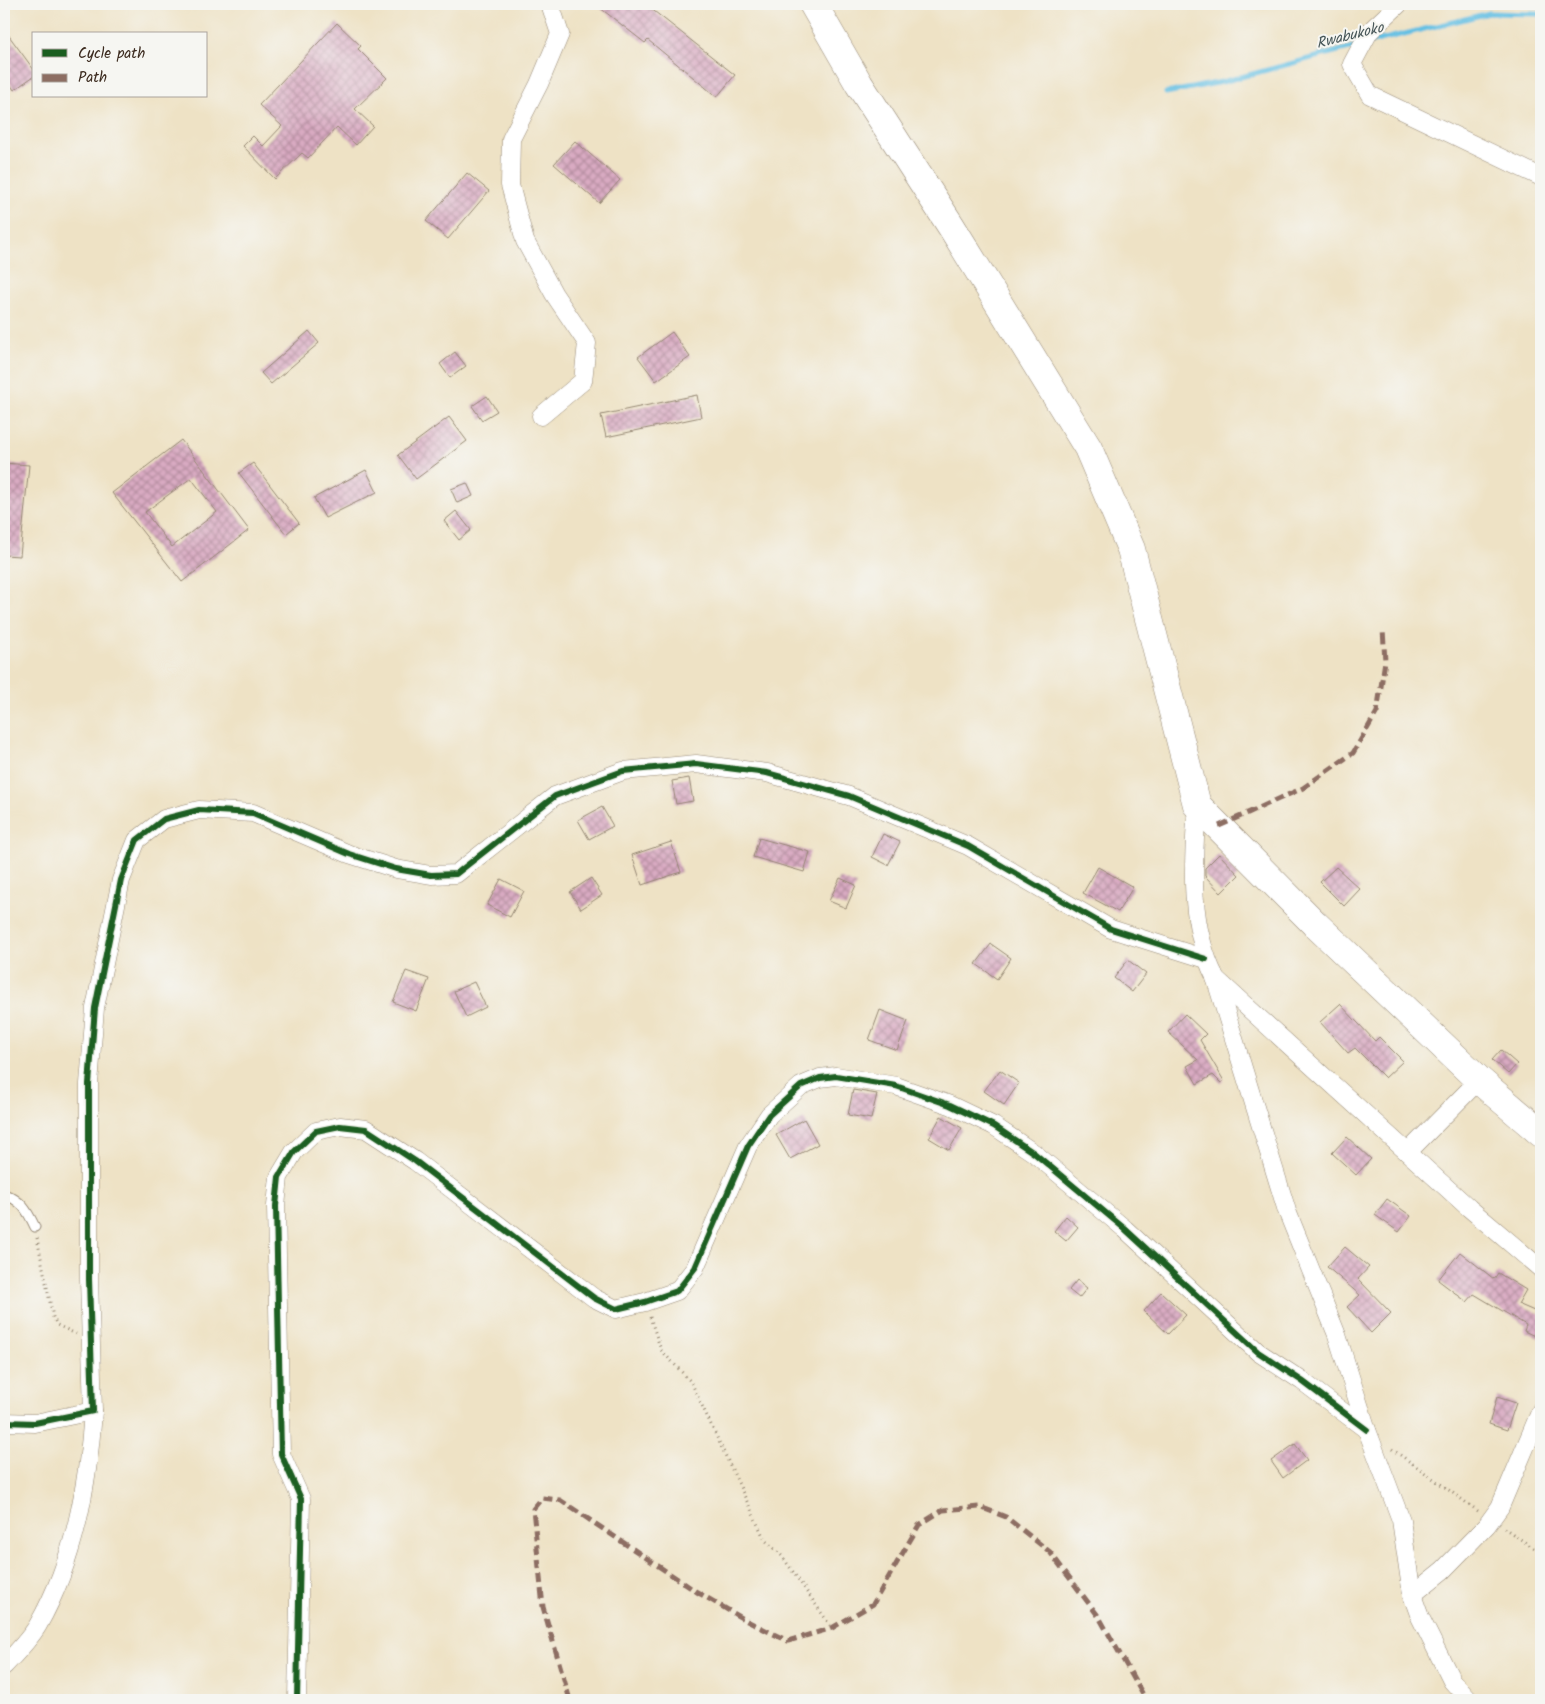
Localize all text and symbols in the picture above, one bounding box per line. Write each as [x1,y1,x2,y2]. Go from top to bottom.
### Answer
water label: Rwabukoko [1314,16,1387,56]
legend [32,32,208,98]
text: Cycle path [78,42,145,66]
text: Path [78,66,107,90]

